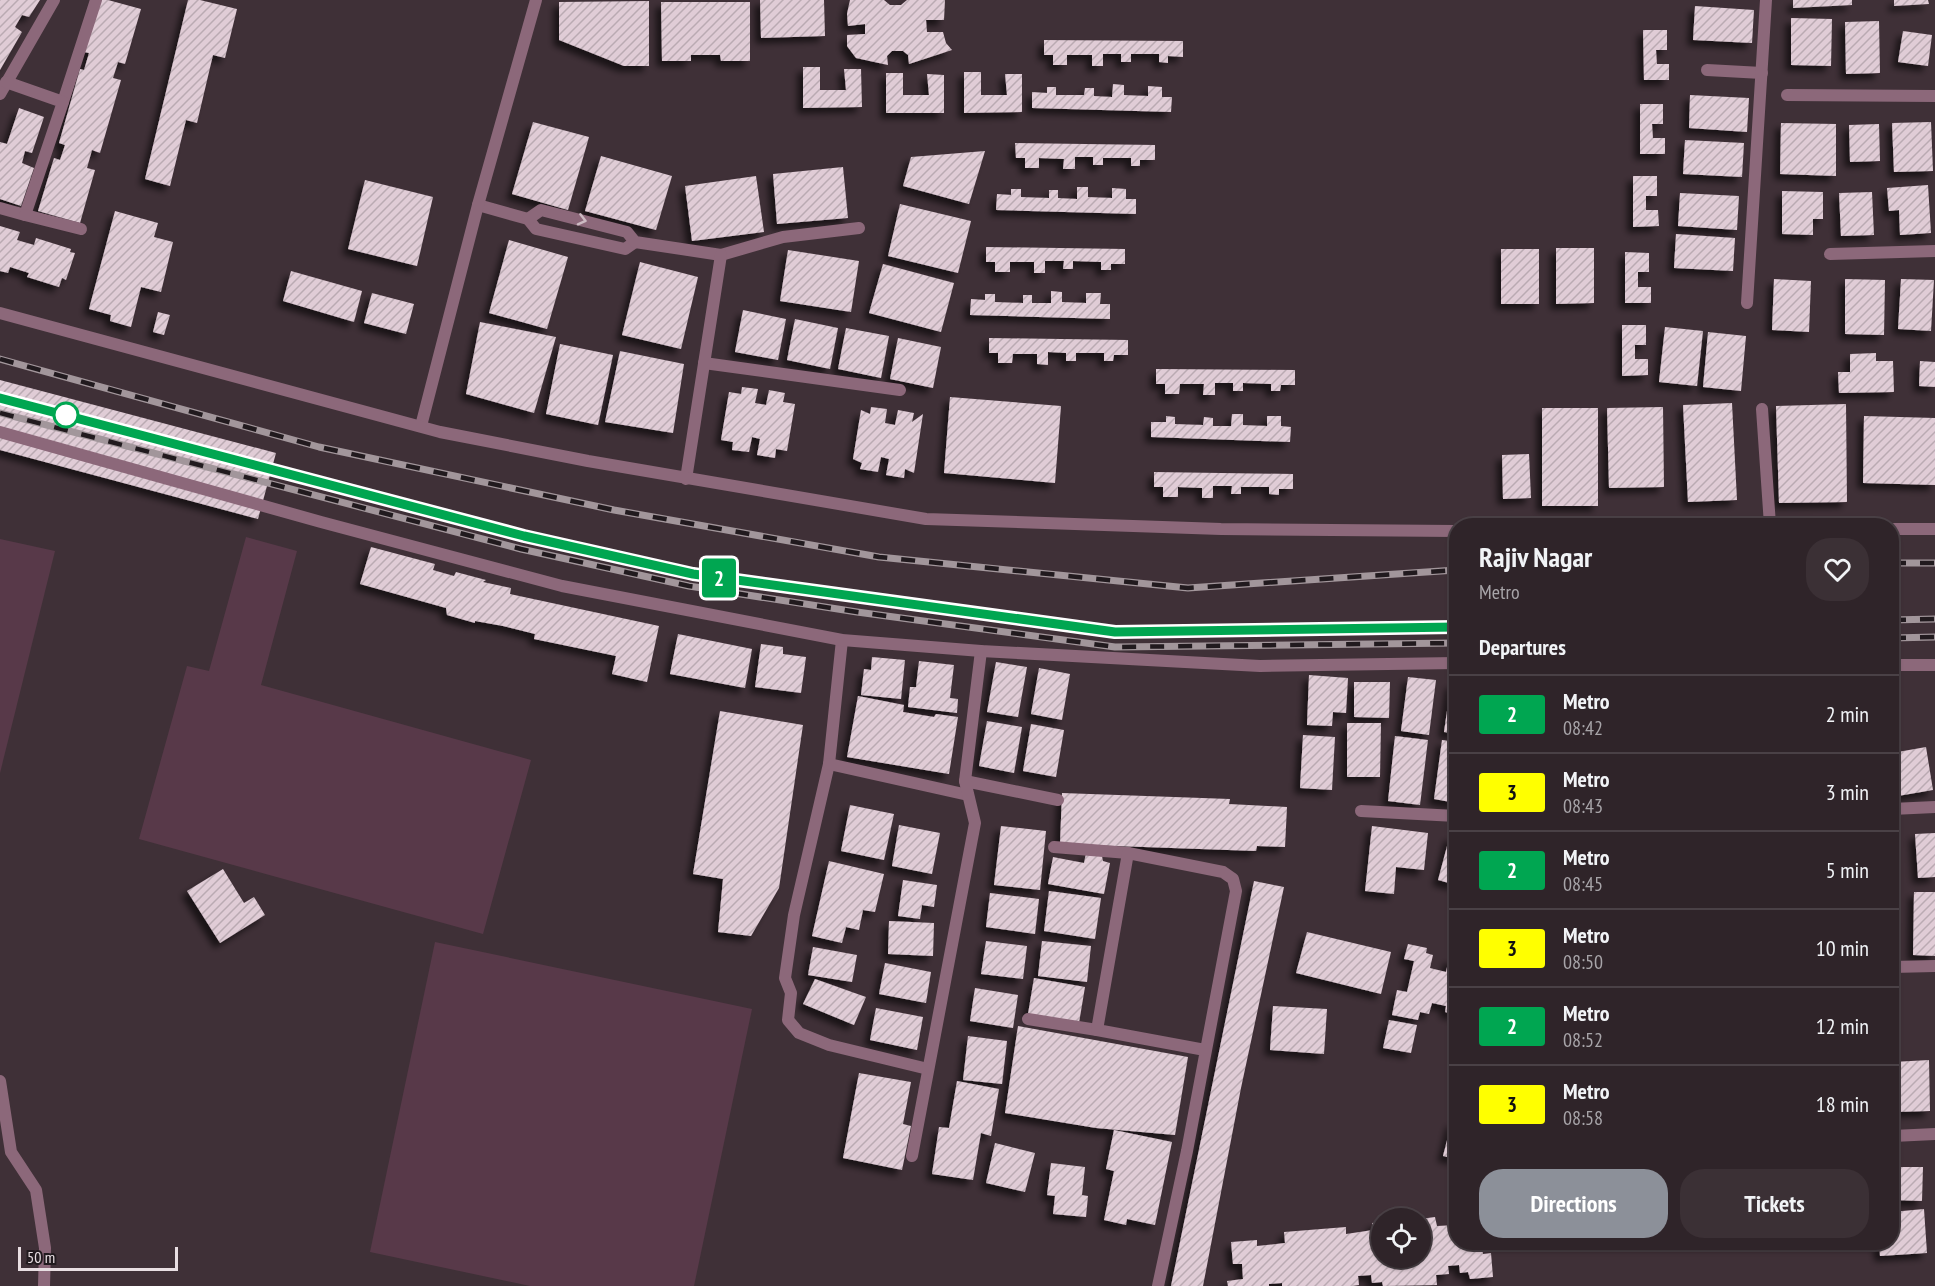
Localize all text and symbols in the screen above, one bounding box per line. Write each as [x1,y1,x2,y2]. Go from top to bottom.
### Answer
one-way arrow [576,213,587,225]
unlabelled marker [53,402,79,428]
text: Rajiv Nagar [1479,538,1592,575]
button: heart [1806,538,1869,601]
line badge: 2 [700,558,738,598]
text: 2 [714,565,724,592]
text: Metro [1479,579,1520,605]
text: Departures [1479,633,1566,661]
text: Metro [1563,687,1610,715]
text: 2 min [1826,700,1869,728]
text: 2 [1507,701,1517,728]
text: 08:42 [1563,715,1603,741]
text: Metro [1563,765,1610,793]
text: 3 min [1826,778,1869,806]
text: 3 [1507,779,1517,806]
text: 08:43 [1563,793,1603,819]
text: Metro [1563,843,1610,871]
text: 5 min [1826,856,1869,884]
text: 2 [1507,857,1517,884]
text: 08:45 [1563,871,1603,897]
text: Metro [1563,921,1610,949]
text: 10 min [1816,934,1869,962]
text: 3 [1507,935,1517,962]
text: 08:50 [1563,949,1603,975]
text: Metro [1563,999,1610,1027]
text: 12 min [1816,1012,1869,1040]
text: 2 [1507,1013,1517,1040]
text: 08:52 [1563,1027,1603,1053]
text: Metro [1563,1077,1610,1105]
text: 18 min [1816,1090,1869,1118]
text: 3 [1507,1091,1517,1118]
text: 08:58 [1563,1105,1603,1131]
button: Directions [1479,1169,1668,1238]
button: Tickets [1680,1169,1869,1238]
map controls [1371,1208,1431,1268]
button: locate [1371,1208,1431,1268]
scale bar [18,1244,178,1272]
text: 50 m [27,1247,55,1267]

